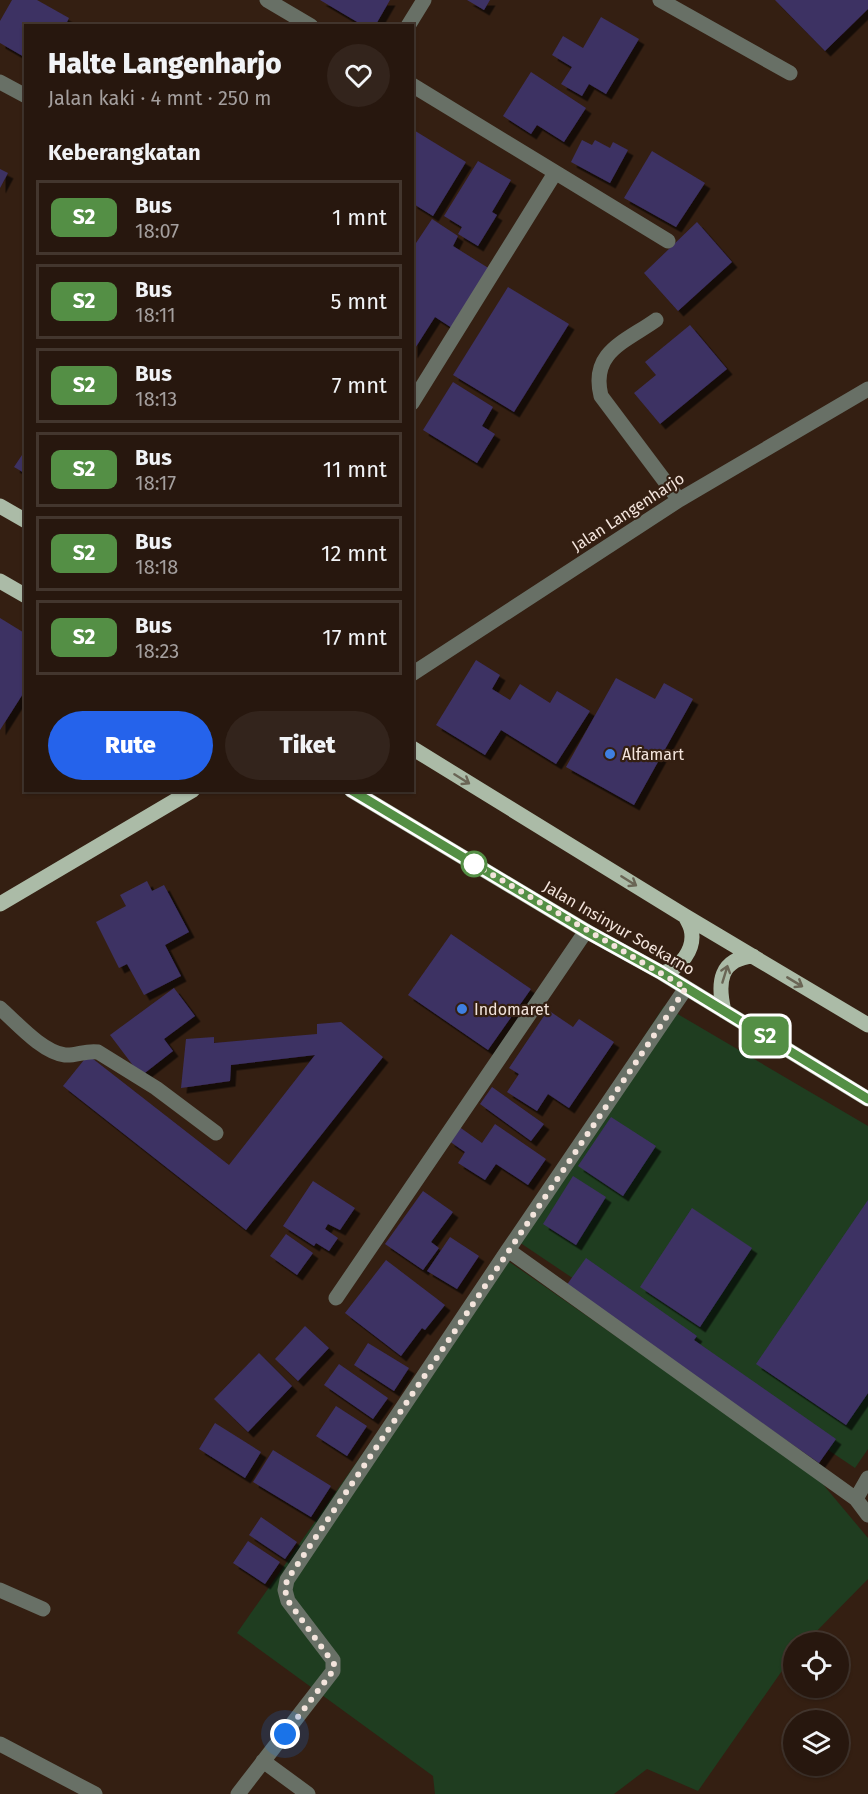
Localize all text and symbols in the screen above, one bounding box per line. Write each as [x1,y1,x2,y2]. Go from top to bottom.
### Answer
button: heart [327,44,390,107]
text: Halte Langenharjo [48,47,282,80]
text: Jalan kaki · 4 mnt · 250 m [48,86,271,110]
text: Keberangkatan [48,139,201,166]
text: Bus [135,192,172,219]
text: S2 [73,204,95,230]
text: 1 mnt [332,204,387,231]
text: 18:07 [135,219,179,243]
text: Bus [135,276,172,303]
text: S2 [73,288,95,314]
text: 5 mnt [330,288,387,315]
text: 18:11 [135,303,176,327]
text: Bus [135,360,172,387]
text: S2 [73,372,95,398]
text: 7 mnt [332,372,387,399]
text: 18:13 [135,387,177,411]
text: Bus [135,444,172,471]
text: S2 [73,456,95,482]
text: 11 mnt [323,456,387,483]
street label: Jalan Langenharjo [568,469,688,555]
text: 18:17 [135,471,176,495]
text: Bus [135,528,172,555]
text: S2 [73,540,95,566]
text: 12 mnt [321,540,387,567]
text: 18:18 [135,555,178,579]
text: Bus [135,612,172,639]
text: S2 [73,624,95,650]
text: 17 mnt [322,624,387,651]
text: 18:23 [135,639,179,663]
button: Rute [48,711,213,780]
button: Tiket [225,711,390,780]
place label: Alfamart [622,745,684,764]
marker: Alfamart [603,747,617,761]
one-way arrow [453,773,470,785]
unlabelled marker [461,851,487,877]
one-way arrow [620,875,637,887]
street label: Jalan Insinyur Soekarno [540,877,698,979]
one-way arrow [720,965,731,984]
one-way arrow [786,976,803,988]
place label: Indomaret [474,1000,550,1019]
marker: Indomaret [455,1002,469,1016]
line badge: S2 [738,1016,792,1056]
text: S2 [754,1023,776,1049]
map controls [783,1632,849,1776]
button: locate [783,1632,849,1698]
button: layers [783,1710,849,1776]
your location [270,1719,300,1749]

